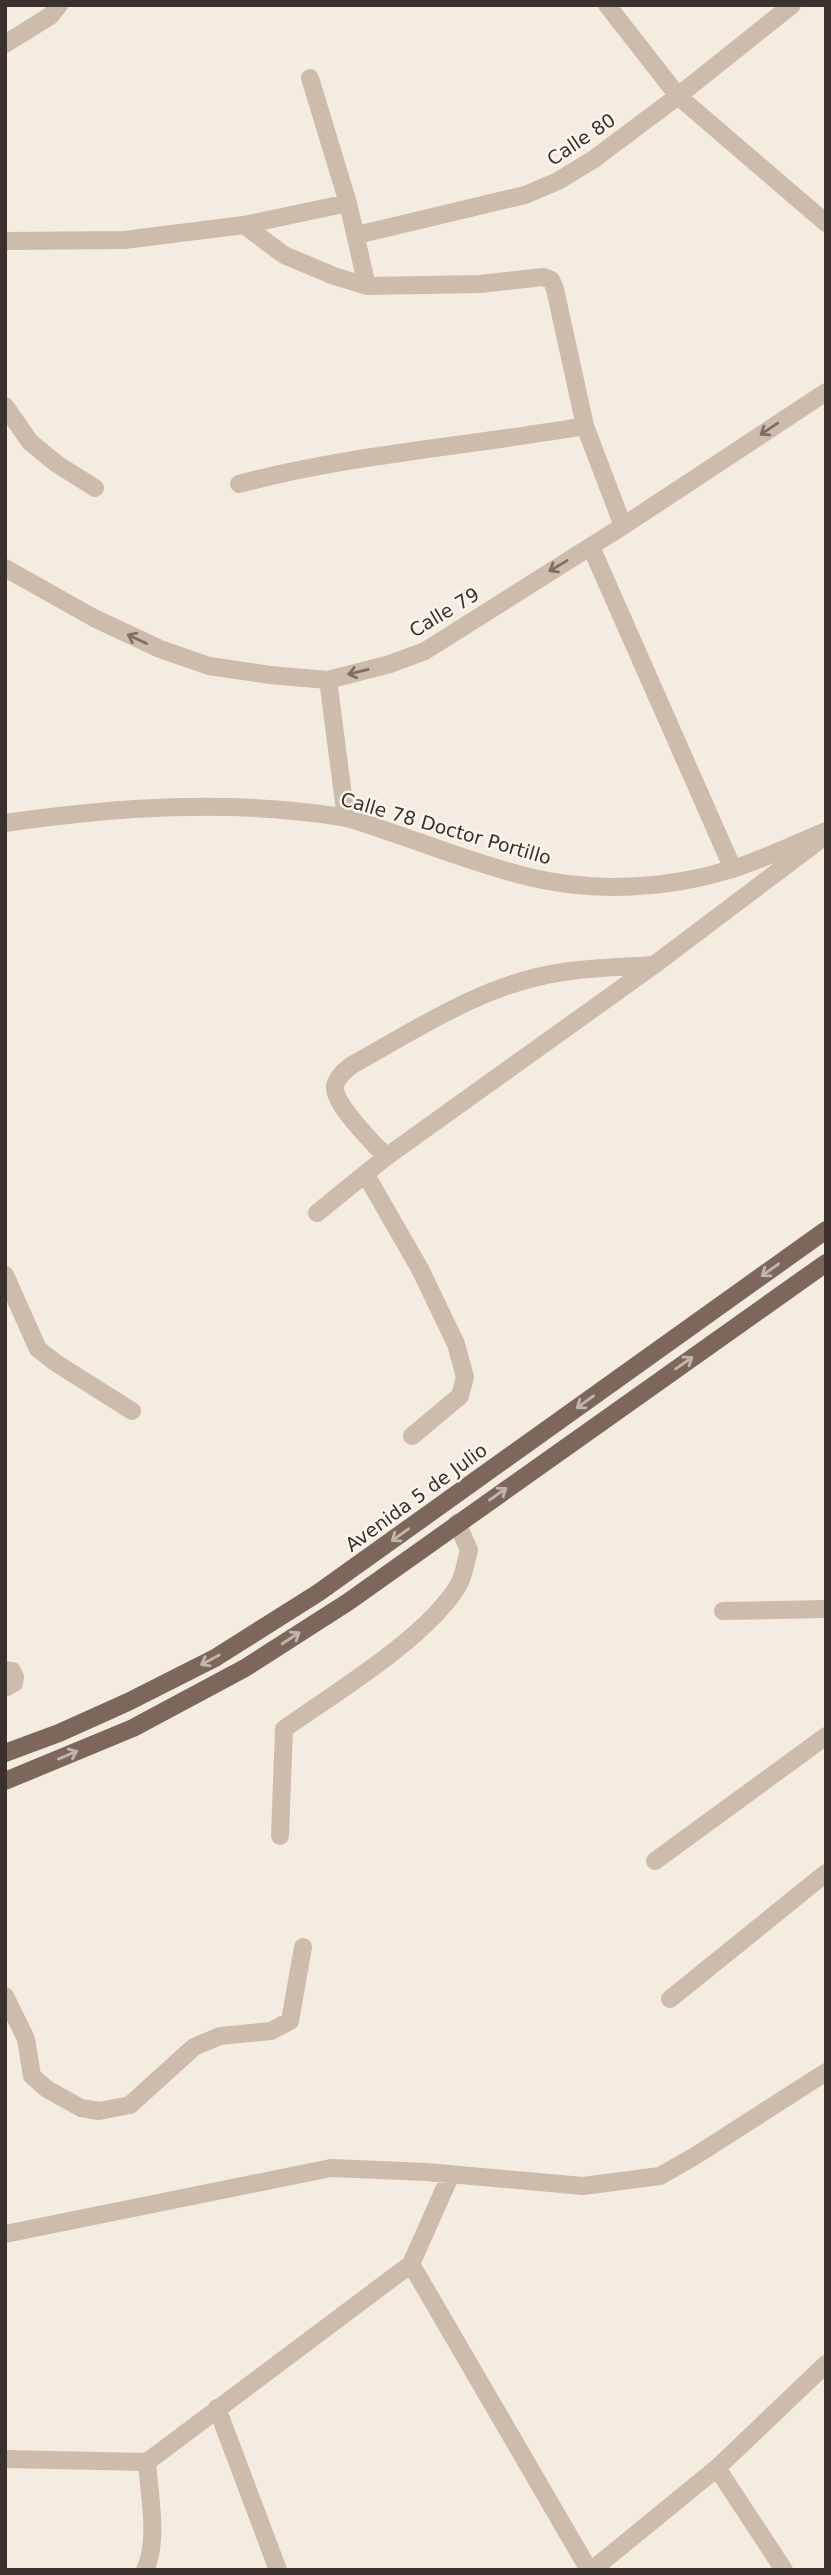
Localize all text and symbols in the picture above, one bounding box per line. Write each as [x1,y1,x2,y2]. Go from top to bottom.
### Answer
street label: Calle 80 [543,108,619,170]
one-way arrow [760,422,779,437]
one-way arrow [548,560,568,574]
street label: Calle 79 [405,583,483,641]
one-way arrow [127,631,148,645]
one-way arrow [347,666,370,679]
street label: Calle 78 Doctor Portillo [338,787,554,869]
one-way arrow [761,1263,780,1277]
one-way arrow [674,1356,693,1370]
one-way arrow [576,1395,595,1410]
street label: Avenida 5 de Julio [341,1438,491,1556]
one-way arrow [488,1487,507,1501]
one-way arrow [391,1528,410,1542]
one-way arrow [281,1631,300,1646]
one-way arrow [200,1654,221,1667]
one-way arrow [57,1748,79,1761]

